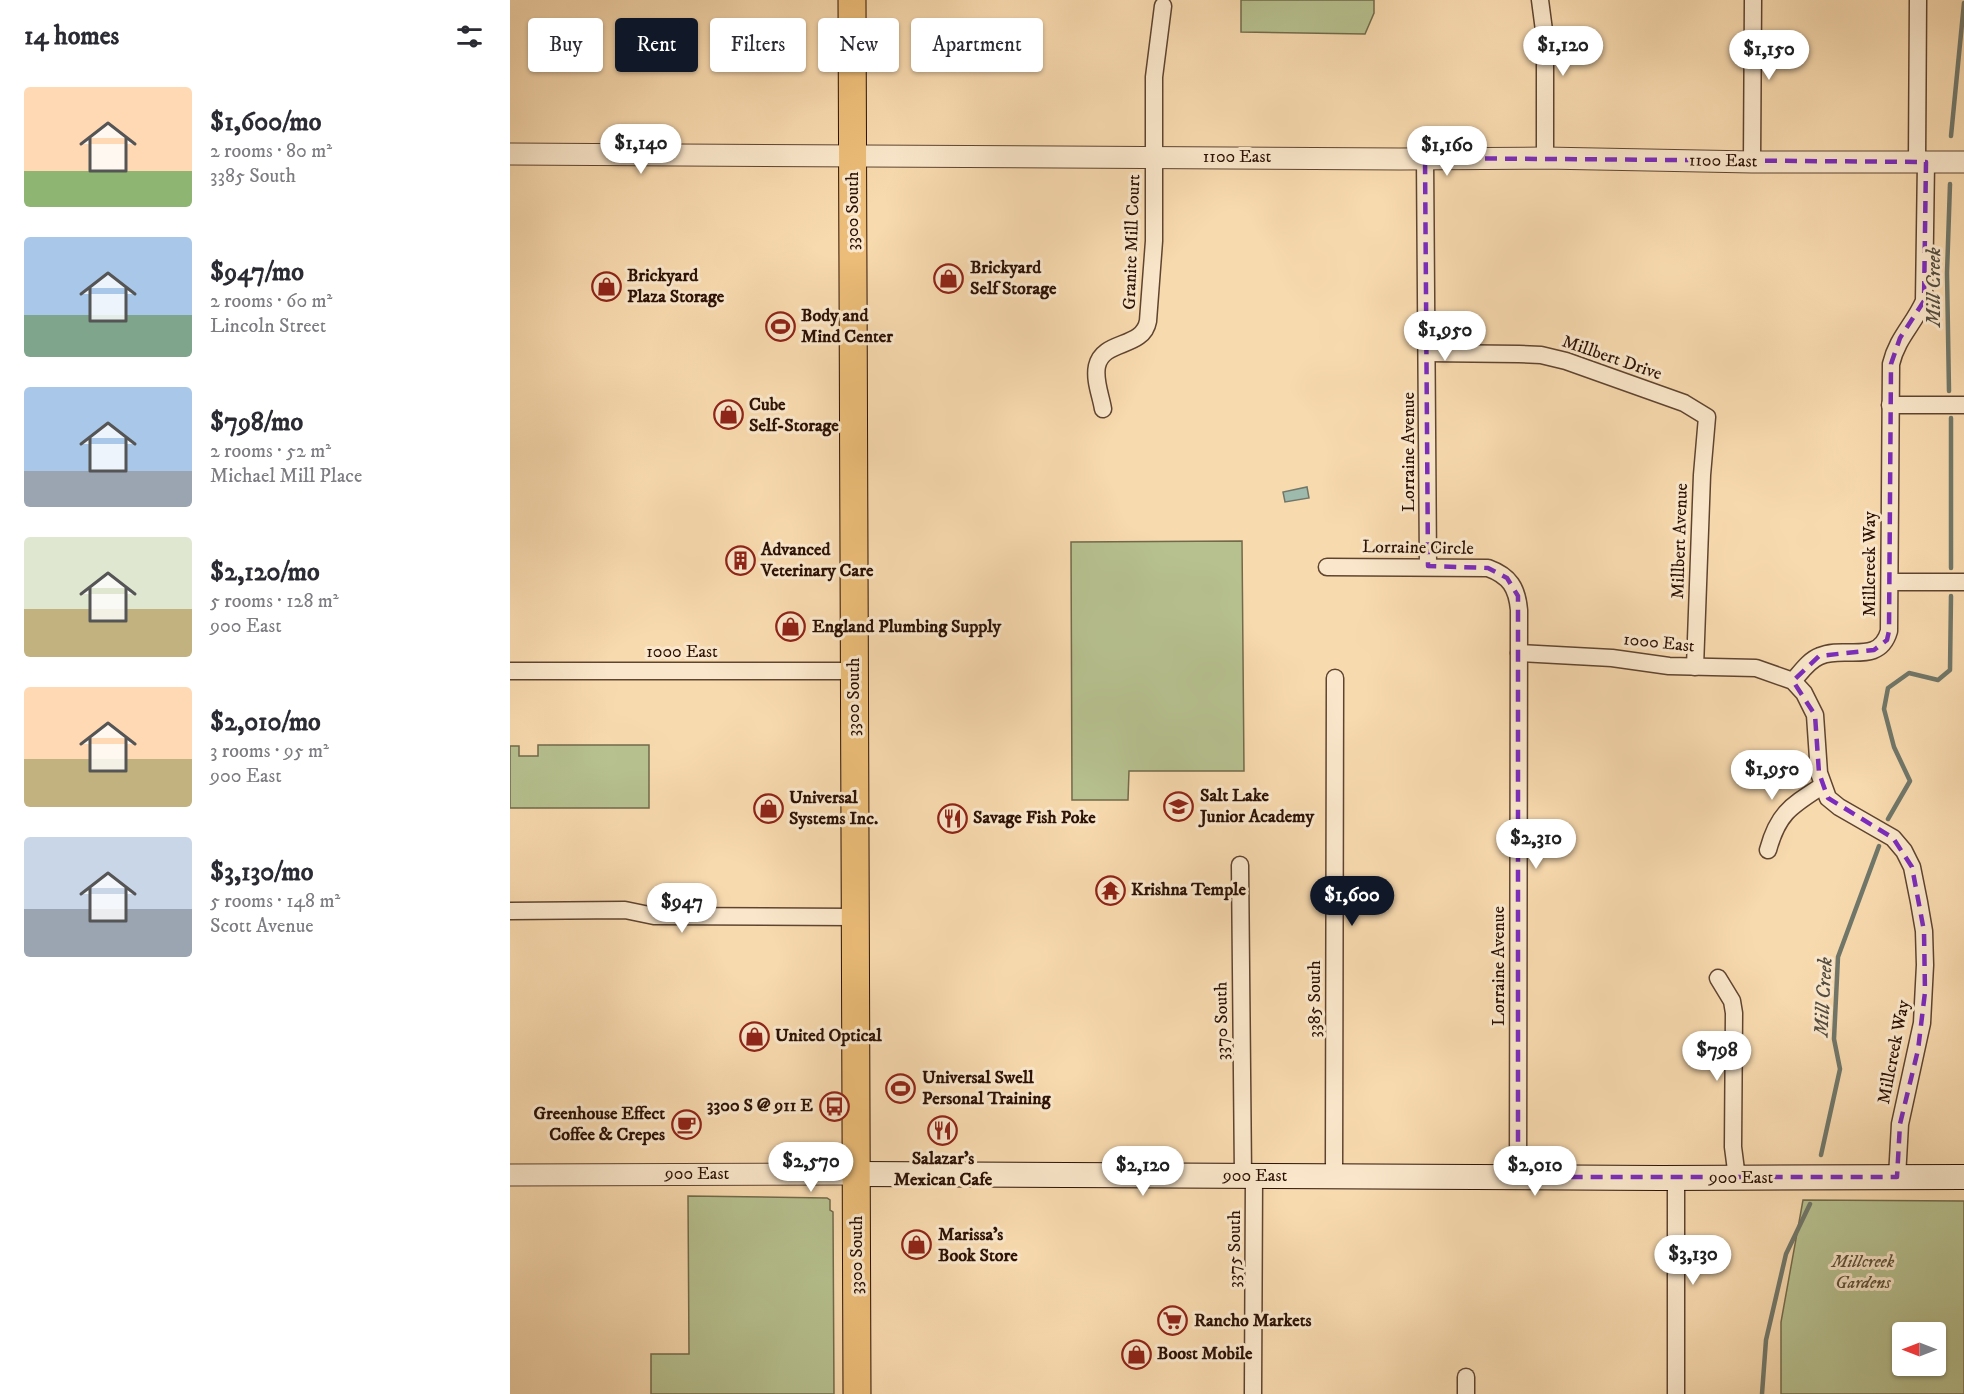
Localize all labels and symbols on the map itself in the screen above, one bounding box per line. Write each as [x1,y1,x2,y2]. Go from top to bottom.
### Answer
pin: $1,120 [1514,26,1612,77]
pin: $1,150 [1720,30,1818,81]
pin: $1,140 [592,124,690,175]
pin: $1,160 [1398,126,1496,177]
street label: 1100 East [1203,146,1272,168]
street label: 1100 East [1689,149,1758,173]
street label: 3300 South [842,171,864,250]
street label: Granite Mill Court [1119,174,1145,310]
water label: Mill Creek [1922,247,1947,329]
place label: Brickyard Self Storage [970,257,1057,300]
shop icon: Brickyard Self Storage [933,262,965,294]
place label: Brickyard Plaza Storage [627,265,725,308]
shop icon: Brickyard Plaza Storage [590,270,622,302]
place label: Body and Mind Center [801,305,893,348]
sports icon: Body and Mind Center [764,310,796,342]
pin: $1,950 [1396,311,1494,362]
street label: Millbert Drive [1559,331,1665,385]
street label: Lorraine Avenue [1398,392,1420,512]
place label: Cube Self-Storage [749,394,839,437]
shop icon: Cube Self-Storage [712,399,744,431]
street label: Millbert Avenue [1667,483,1693,599]
street label: Millcreek Way [1859,511,1881,617]
street label: Lorraine Circle [1362,536,1474,560]
place label: Advanced Veterinary Care [760,539,874,582]
building icon: Advanced Veterinary Care [724,544,756,576]
shop icon: England Plumbing Supply [775,611,807,643]
place label: England Plumbing Supply [812,616,1001,638]
street label: 1000 East [1622,628,1696,658]
street label: 1000 East [646,641,718,663]
street label: 3300 South [843,657,865,736]
pin: $1,950 [1723,750,1821,801]
place label: Salt Lake Junior Academy [1198,785,1315,828]
place label: Universal Systems Inc. [789,787,878,830]
school or university icon: Salt Lake Junior Academy [1163,790,1195,822]
shop icon: Universal Systems Inc. [752,792,784,824]
restaurant icon: Savage Fish Poke [936,802,968,834]
place label: Savage Fish Poke [973,807,1096,829]
pin: $2,310 [1487,819,1585,870]
temple icon: Krishna Temple [1094,874,1126,906]
pin: $1,600 [1303,876,1401,927]
place label: Krishna Temple [1131,879,1246,901]
pin: $947 [646,883,718,934]
street label: Lorraine Avenue [1488,906,1510,1026]
water label: Mill Creek [1809,956,1839,1039]
street label: 3385 South [1304,960,1326,1038]
street label: 3370 South [1210,981,1234,1060]
street label: Millcreek Way [1873,998,1915,1106]
shop icon: United Optical [738,1020,770,1052]
place label: United Optical [775,1025,882,1047]
pin: $798 [1681,1031,1753,1082]
place label: Universal Swell Personal Training [922,1067,1052,1110]
sports icon: Universal Swell Personal Training [885,1072,917,1104]
bus stop icon: 3300 S @ 911 E [818,1090,850,1122]
place label: 3300 S @ 911 E [707,1095,813,1117]
place label: Greenhouse Effect Coffee & Crepes [534,1103,665,1146]
cafe icon: Greenhouse Effect Coffee & Crepes [670,1108,702,1140]
restaurant icon: Salazar's Mexican Cafe [927,1114,959,1146]
pin: $2,570 [762,1142,860,1193]
pin: $2,120 [1094,1146,1192,1197]
pin: $2,010 [1486,1146,1584,1197]
place label: Salazar's Mexican Cafe [894,1148,993,1191]
street label: 900 East [664,1163,729,1185]
street label: 900 East [1222,1165,1287,1187]
street label: 900 East [1708,1167,1773,1189]
street label: 3375 South [1224,1210,1246,1288]
street label: 3300 South [846,1215,868,1294]
place label: Marissa's Book Store [938,1224,1018,1267]
shop icon: Marissa's Book Store [901,1229,933,1261]
pin: $3,130 [1644,1235,1742,1286]
park label: Millcreek Gardens [1830,1251,1895,1294]
supermarket icon: Rancho Markets [1157,1305,1189,1337]
place label: Rancho Markets [1194,1310,1311,1332]
north arrow [1892,1322,1946,1376]
shop icon: Boost Mobile [1120,1338,1152,1370]
place label: Boost Mobile [1157,1343,1253,1365]

